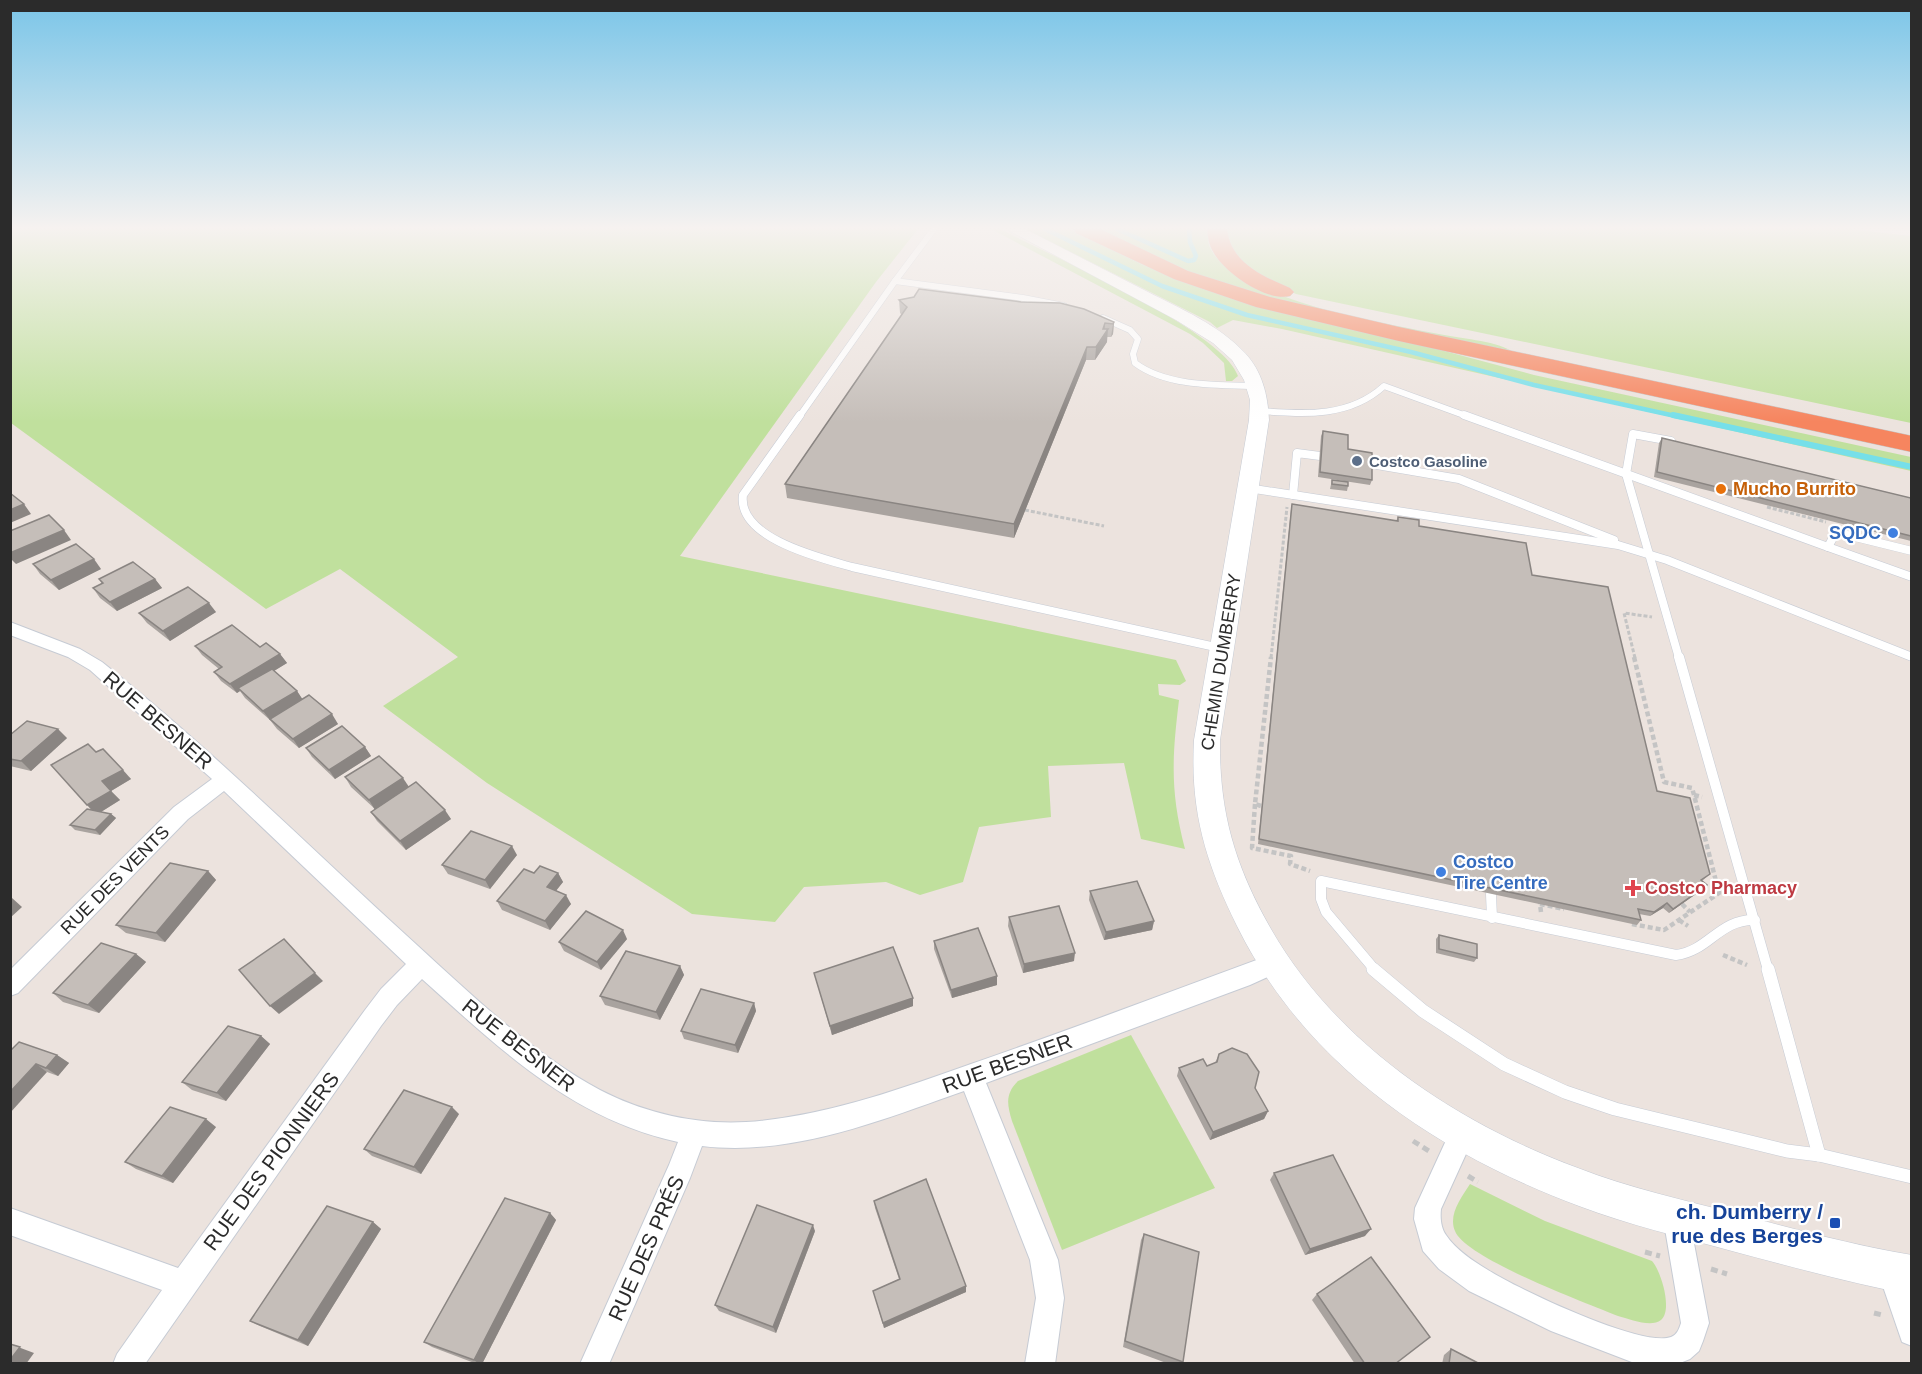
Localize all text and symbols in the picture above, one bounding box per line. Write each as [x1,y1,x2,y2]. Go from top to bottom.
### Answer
place label: Costco Gasoline [1369,453,1487,470]
marker: Costco Gasoline [1350,454,1364,468]
place label: Mucho Burrito [1733,479,1856,499]
marker: Mucho Burrito [1714,482,1728,496]
place label: SQDC [1829,523,1881,543]
marker: SQDC [1886,526,1900,540]
street label: CHEMIN DUMBERRY [1197,572,1245,752]
street label: RUE BESNER [99,667,217,773]
street label: RUE DES VENTS [57,822,173,938]
place label: Costco Tire Centre [1453,852,1548,893]
marker: Costco Tire Centre [1434,865,1448,879]
place label: Costco Pharmacy [1645,878,1797,898]
marker: Costco Pharmacy [1626,881,1640,895]
street label: RUE BESNER [458,994,580,1096]
street label: RUE BESNER [939,1029,1075,1097]
street label: RUE DES PIONNIERS [199,1067,343,1255]
street label: RUE DES PRÉS [604,1172,688,1324]
place label: ch. Dumberry / rue des Berges [1671,1200,1823,1247]
marker: ch. Dumberry / rue des Berges [1828,1216,1842,1230]

